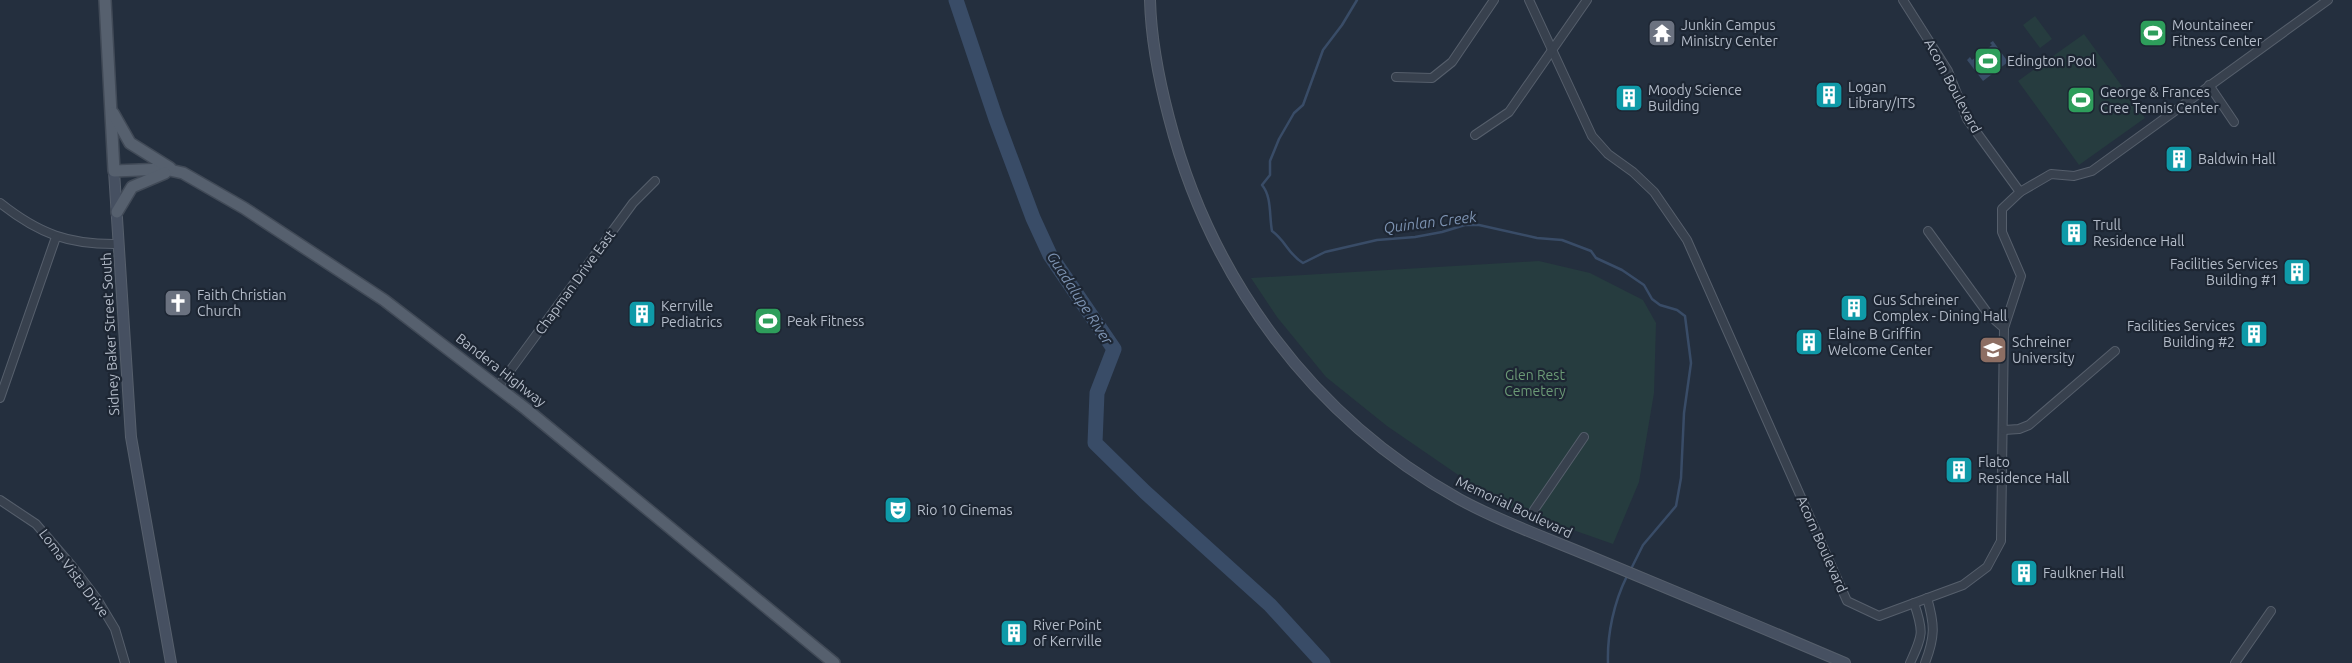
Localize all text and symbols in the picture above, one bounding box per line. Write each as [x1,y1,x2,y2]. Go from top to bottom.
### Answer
place label: Junkin Campus Ministry Center [1681,17,1779,49]
place label: Mountaineer Fitness Center [2172,17,2263,49]
temple icon: Junkin Campus Ministry Center [1647,18,1677,48]
sports icon: Mountaineer Fitness Center [2138,18,2168,48]
street label: Acorn Boulevard [1921,36,1985,136]
sports icon: Edington Pool [1973,46,2003,76]
place label: Edington Pool [2007,53,2096,69]
place label: Logan Library/ITS [1848,79,1915,111]
building icon: Logan Library/ITS [1814,80,1844,110]
place label: Moody Science Building [1648,82,1742,114]
building icon: Moody Science Building [1614,83,1644,113]
place label: George & Frances Cree Tennis Center [2100,84,2220,116]
sports icon: George & Frances Cree Tennis Center [2066,85,2096,115]
building icon: Baldwin Hall [2164,144,2194,174]
place label: Baldwin Hall [2198,151,2276,167]
water label: Quinlan Creek [1383,208,1478,237]
place label: Trull Residence Hall [2093,217,2185,249]
building icon: Trull Residence Hall [2059,218,2089,248]
street label: Chapman Drive East [532,226,619,337]
water label: Guadalupe River [1044,248,1117,349]
street label: Sidney Baker Street South [98,252,122,416]
place label: Facilities Services Building #1 [2170,256,2278,288]
building icon: Facilities Services Building #1 [2282,257,2312,287]
place label: Faith Christian Church [197,287,287,319]
church icon: Faith Christian Church [163,288,193,318]
place label: Gus Schreiner Complex - Dining Hall [1873,292,2008,324]
building icon: Gus Schreiner Complex - Dining Hall [1839,293,1869,323]
place label: Kerrville Pediatrics [661,298,722,330]
building icon: Kerrville Pediatrics [627,299,657,329]
sports icon: Peak Fitness [753,306,783,336]
place label: Peak Fitness [787,313,864,329]
place label: Facilities Services Building #2 [2127,318,2235,350]
building icon: Facilities Services Building #2 [2239,319,2269,349]
place label: Elaine B Griffin Welcome Center [1828,326,1933,358]
building icon: Elaine B Griffin Welcome Center [1794,327,1824,357]
street label: Bandera Highway [453,330,549,410]
place label: Schreiner University [2012,334,2075,366]
school or university icon: Schreiner University [1978,335,2008,365]
park label: Glen Rest Cemetery [1504,367,1566,399]
place label: Flato Residence Hall [1978,454,2070,486]
building icon: Flato Residence Hall [1944,455,1974,485]
street label: Memorial Boulevard [1453,473,1575,541]
street label: Acorn Boulevard [1793,493,1851,595]
theatre icon: Rio 10 Cinemas [883,495,913,525]
place label: Rio 10 Cinemas [917,502,1013,518]
street label: Loma Vista Drive [36,526,112,620]
building icon: Faulkner Hall [2009,558,2039,588]
place label: Faulkner Hall [2043,565,2125,581]
place label: River Point of Kerrville [1033,617,1102,649]
building icon: River Point of Kerrville [999,618,1029,648]

